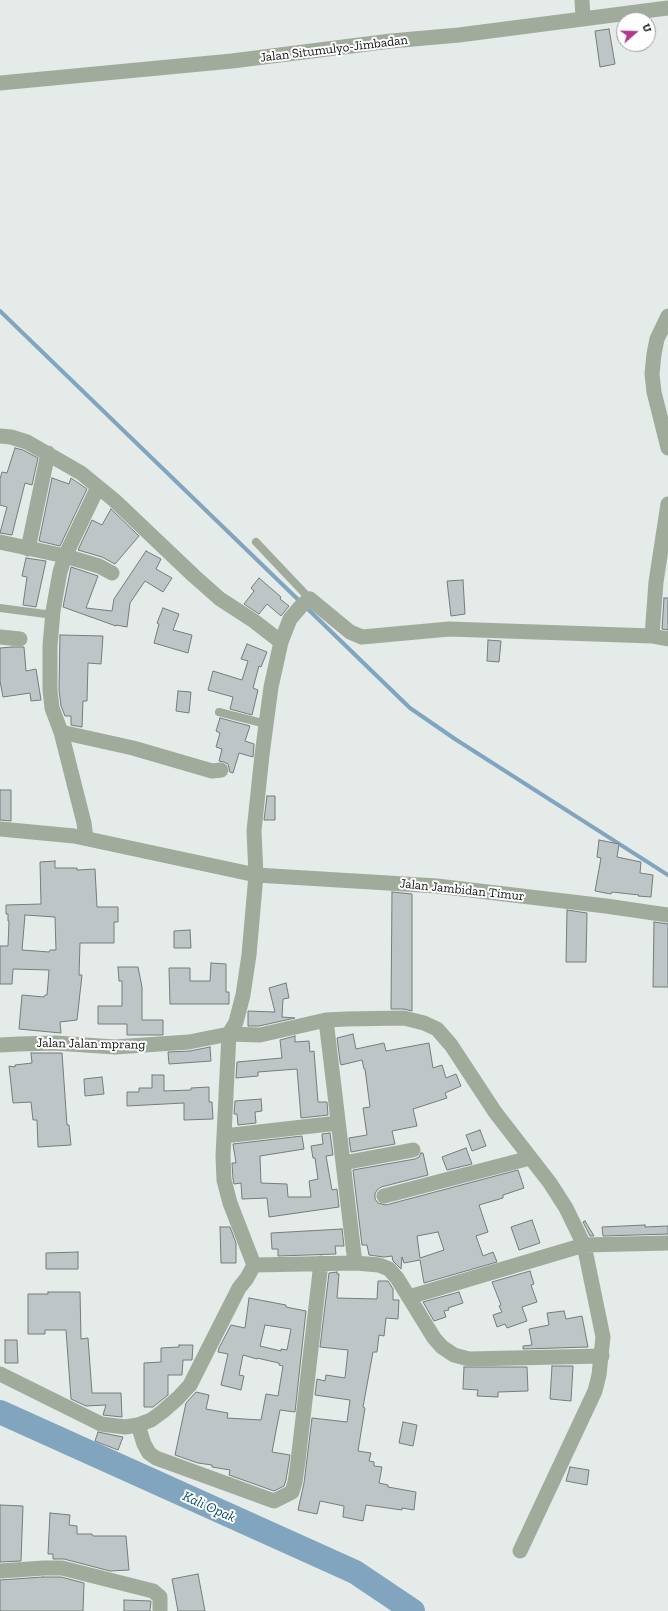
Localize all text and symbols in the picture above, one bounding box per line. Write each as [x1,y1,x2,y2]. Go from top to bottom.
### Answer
north arrow [616,12,656,52]
text: U [639,22,654,34]
street label: Jalan Situmulyo-Jimbadan [259,32,409,66]
street label: Jalan Jambidan Timur [399,876,525,904]
street label: Jalan Jalan mprang [37,1035,145,1053]
water label: Kali Opak [180,1488,238,1526]

